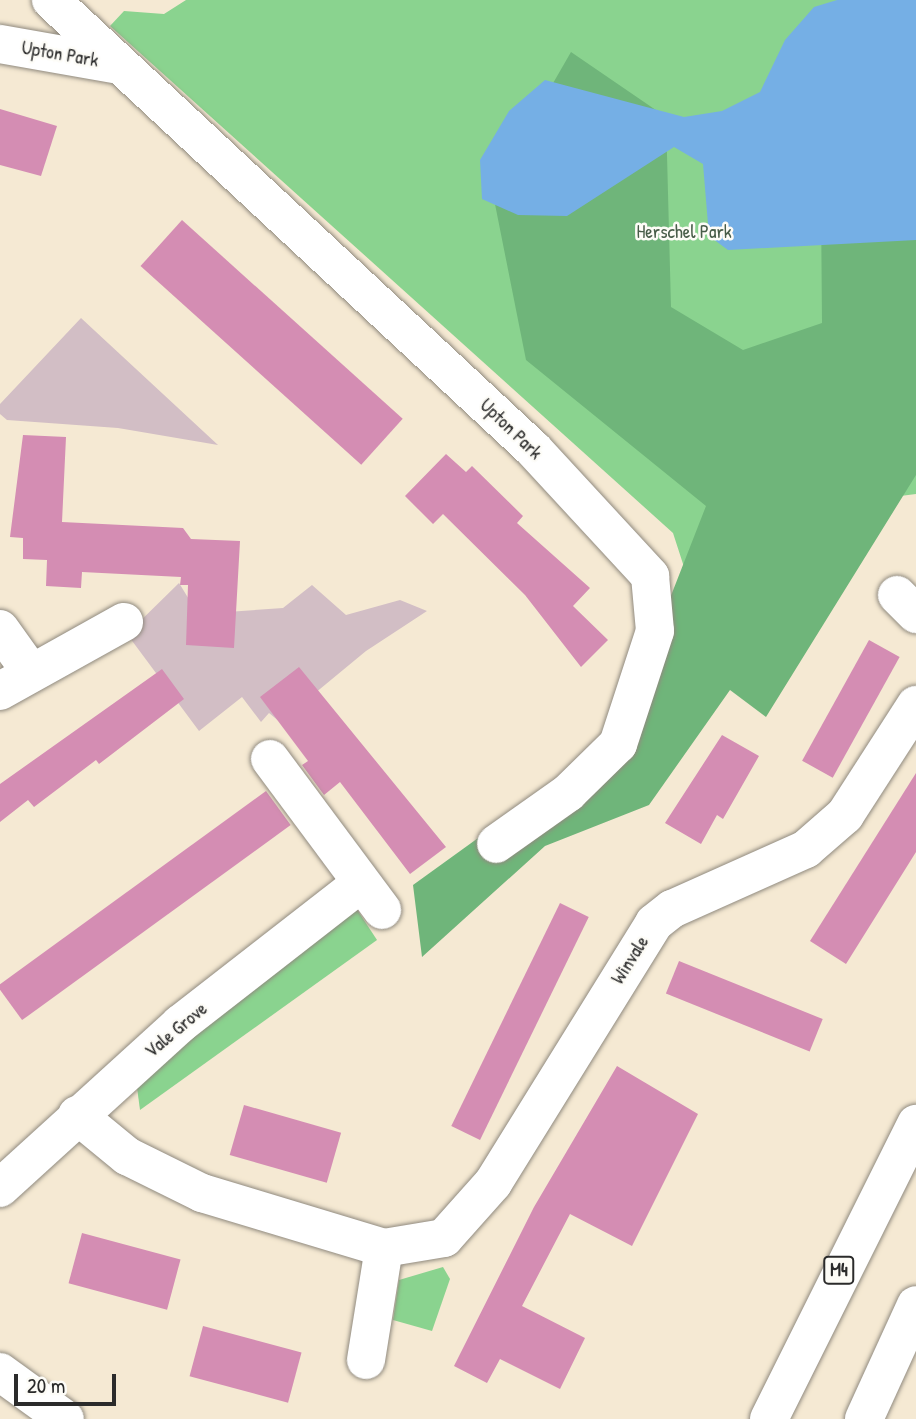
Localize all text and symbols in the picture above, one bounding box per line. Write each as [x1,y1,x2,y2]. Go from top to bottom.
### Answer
street label: Upton Park [20,36,100,72]
park label: Herschel Park [636,221,732,243]
street label: Upton Park [475,394,547,464]
street label: Winvale [606,932,654,988]
street label: Vale Grove [140,997,212,1063]
road number: M4 [823,1255,855,1284]
scale bar [18,1360,119,1404]
text: 20 m [27,1371,65,1400]

